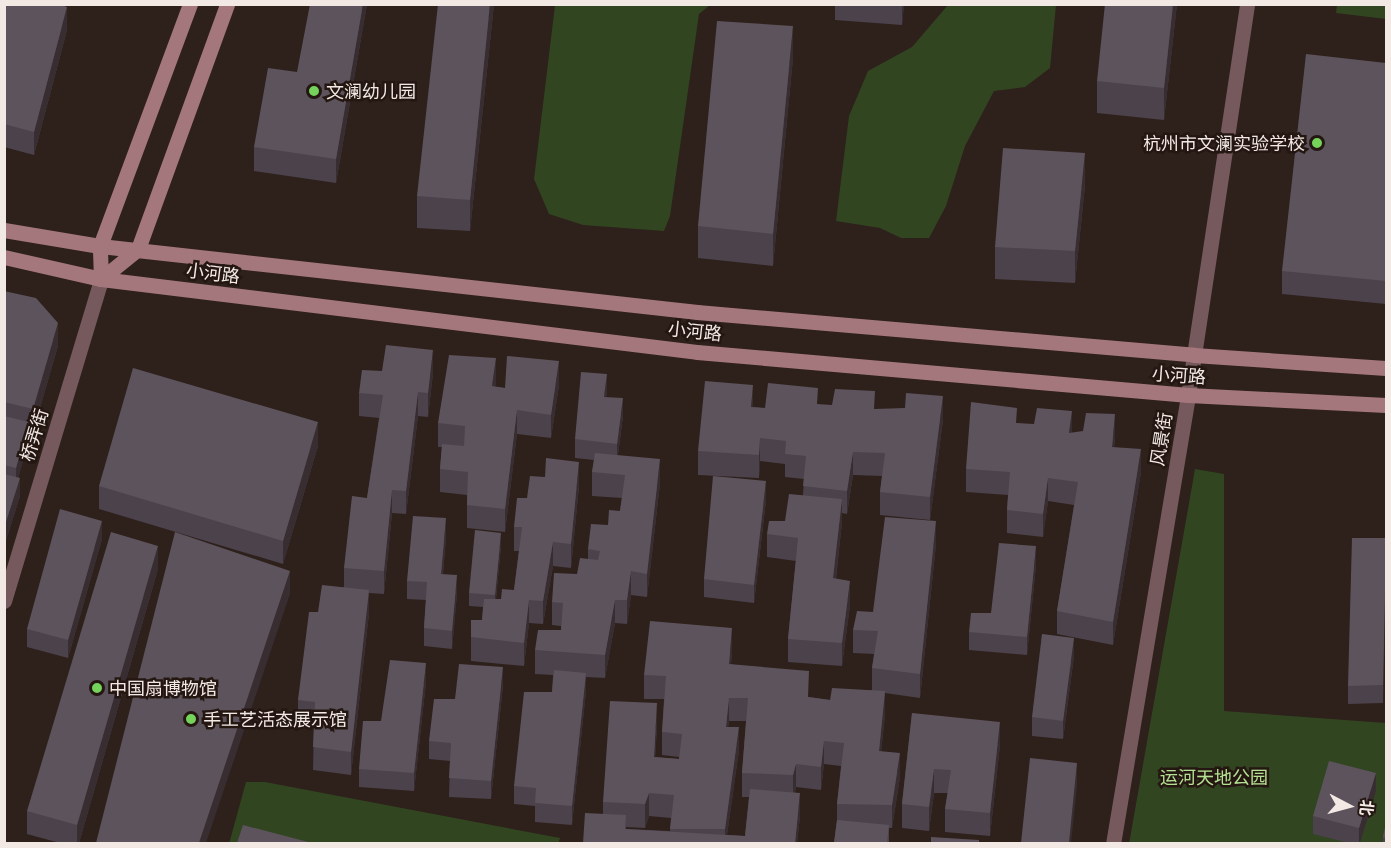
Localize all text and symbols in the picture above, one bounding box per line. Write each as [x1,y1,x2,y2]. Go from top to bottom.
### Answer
place label: 文澜幼儿园 [326,80,416,102]
marker: 文澜幼儿园 [307,84,321,98]
place label: 杭州市文澜实验学校 [1143,132,1305,154]
marker: 杭州市文澜实验学校 [1310,136,1324,150]
street label: 小河路 [185,259,241,287]
street label: 小河路 [667,317,723,345]
street label: 小河路 [1151,362,1207,388]
street label: 桥弄街 [16,406,52,464]
street label: 风景街 [1146,411,1176,467]
place label: 中国扇博物馆 [109,677,217,699]
marker: 中国扇博物馆 [90,681,104,695]
place label: 手工艺活态展示馆 [203,708,347,730]
marker: 手工艺活态展示馆 [184,712,198,726]
park label: 运河天地公园 [1160,766,1268,788]
north arrow [1319,776,1379,836]
text: 北 [1357,799,1378,817]

